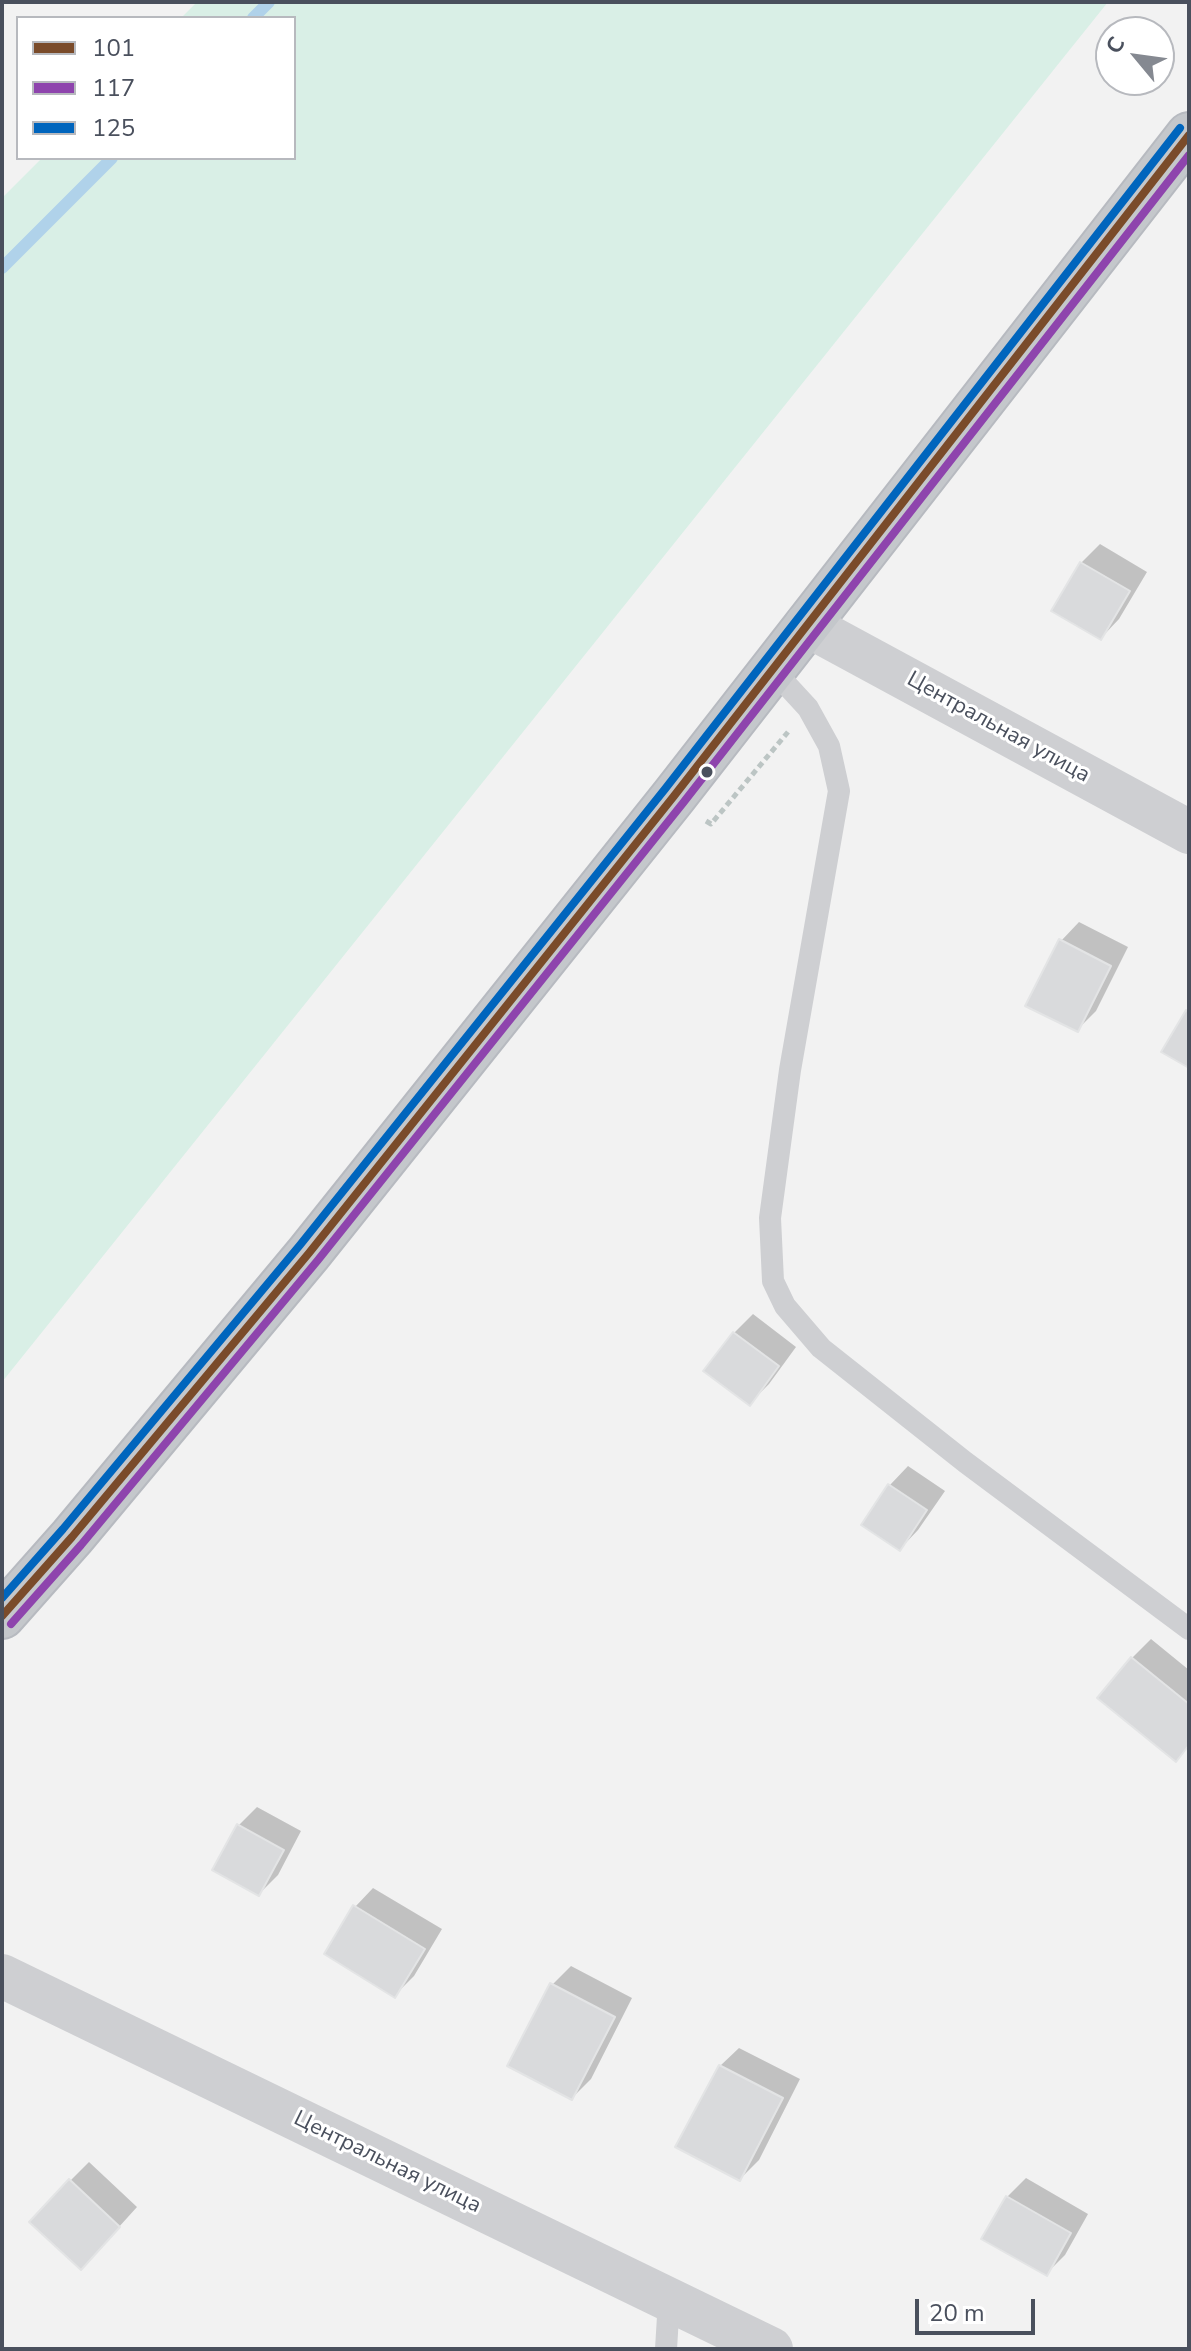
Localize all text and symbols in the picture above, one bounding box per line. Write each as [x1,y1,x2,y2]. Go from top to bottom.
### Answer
legend [16,16,296,160]
north arrow [1095,16,1175,96]
text: 101 [92,32,135,64]
text: С [1099,32,1132,59]
text: 117 [92,72,135,104]
text: 125 [92,112,135,144]
street label: Центральная улица [902,667,1094,789]
unlabelled marker [699,764,715,780]
street label: Центральная улица [289,2106,485,2220]
scale bar [919,2283,1039,2333]
text: 20 m [929,2297,985,2329]

